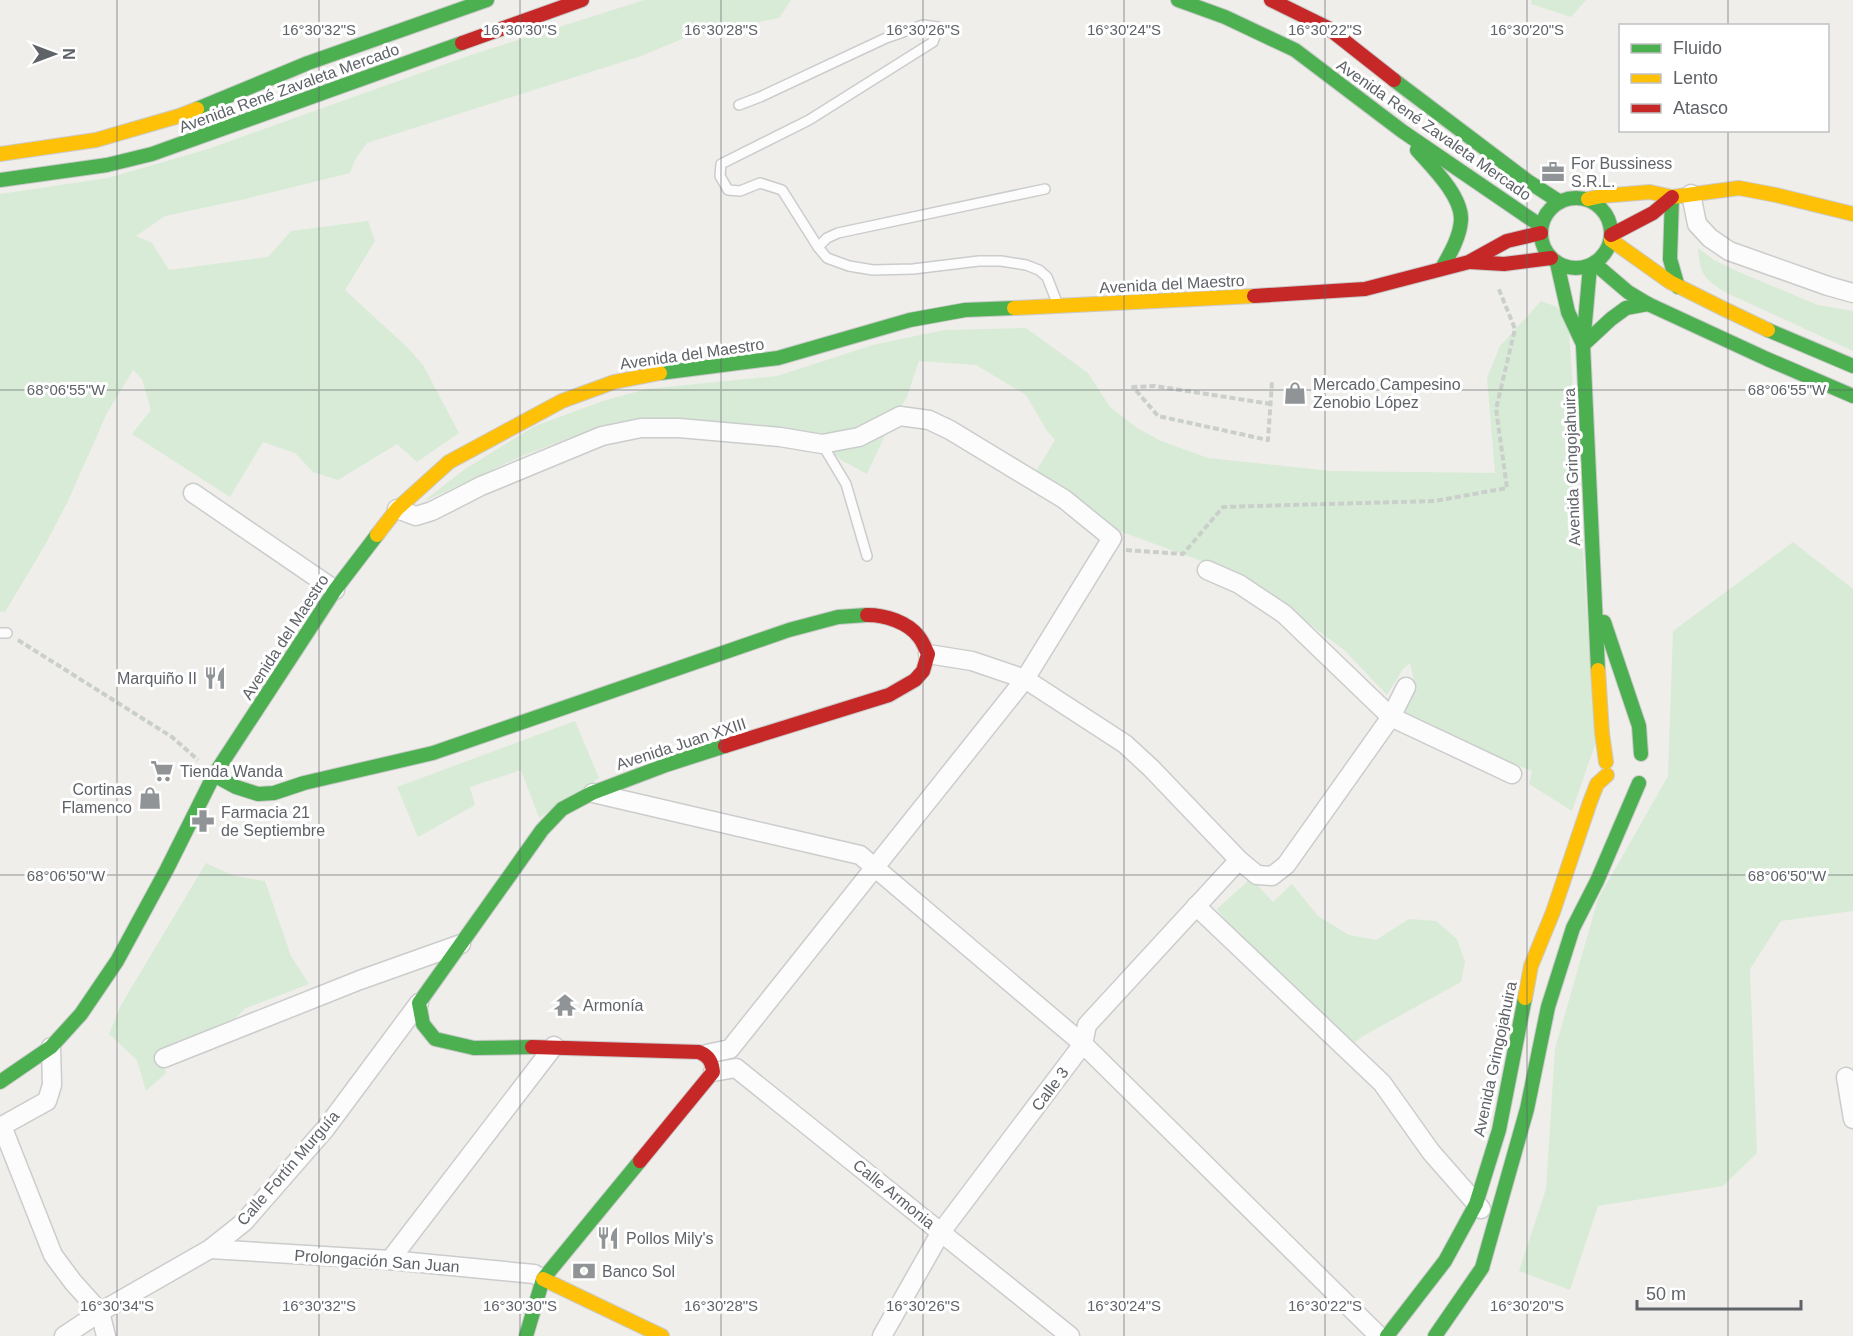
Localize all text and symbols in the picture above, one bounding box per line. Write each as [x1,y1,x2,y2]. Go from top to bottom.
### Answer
text: 16°30'32"S [282,21,356,38]
text: 16°30'30"S [483,21,557,38]
text: 16°30'28"S [684,21,758,38]
text: 16°30'26"S [886,21,960,38]
text: 16°30'24"S [1087,21,1161,38]
text: 16°30'22"S [1288,21,1362,38]
text: 16°30'20"S [1490,21,1564,38]
north arrow [24,24,84,84]
legend [1619,24,1829,132]
text: Fluido [1673,38,1722,58]
street label: Avenida René Zavaleta Mercado [177,40,401,136]
text: N [60,48,77,60]
street label: Avenida René Zavaleta Mercado [1334,56,1534,204]
text: Lento [1673,68,1718,88]
text: Atasco [1673,98,1728,118]
place label: For Bussiness S.R.L. [1571,155,1672,190]
office icon: For Bussiness S.R.L. [1540,159,1566,185]
street label: Avenida del Maestro [1099,272,1245,296]
street label: Avenida del Maestro [619,335,765,373]
place label: Mercado Campesino Zenobio López [1313,376,1461,411]
shop icon: Mercado Campesino Zenobio López [1282,380,1308,406]
text: 68°06'55"W [27,381,106,398]
text: 68°06'55"W [1748,381,1827,398]
street label: Avenida Gringojahuira [1561,388,1583,546]
street label: Avenida del Maestro [238,571,332,703]
restaurant icon: Marquiño II [202,665,228,691]
place label: Marquiño II [117,670,197,687]
street label: Avenida Juan XXIII [614,715,748,773]
supermarket icon: Tienda Wanda [149,758,175,784]
place label: Tienda Wanda [180,763,283,780]
place label: Cortinas Flamenco [62,781,132,816]
shop icon: Cortinas Flamenco [137,785,163,811]
place label: Farmacia 21 de Septiembre [221,804,325,839]
pharmacy icon: Farmacia 21 de Septiembre [190,808,216,834]
text: 68°06'50"W [27,867,106,884]
text: 68°06'50"W [1748,867,1827,884]
street label: Avenida Gringojahuira [1470,980,1520,1138]
temple icon: Armonía [552,992,578,1018]
place label: Armonía [583,997,644,1014]
street label: Calle 3 [1028,1064,1072,1114]
street label: Calle Fortín Murguía [234,1107,342,1229]
street label: Calle Armonia [850,1156,938,1232]
restaurant icon: Pollos Mily's [595,1225,621,1251]
place label: Pollos Mily's [626,1230,714,1247]
street label: Prolongación San Juan [294,1247,460,1275]
bank icon: Banco Sol [571,1258,597,1284]
place label: Banco Sol [602,1263,675,1280]
scale bar [1637,1273,1800,1311]
text: 50 m [1646,1284,1686,1304]
text: 16°30'34"S [80,1297,154,1314]
text: 16°30'32"S [282,1297,356,1314]
text: 16°30'30"S [483,1297,557,1314]
text: 16°30'28"S [684,1297,758,1314]
text: 16°30'26"S [886,1297,960,1314]
text: 16°30'24"S [1087,1297,1161,1314]
text: 16°30'22"S [1288,1297,1362,1314]
text: 16°30'20"S [1490,1297,1564,1314]

